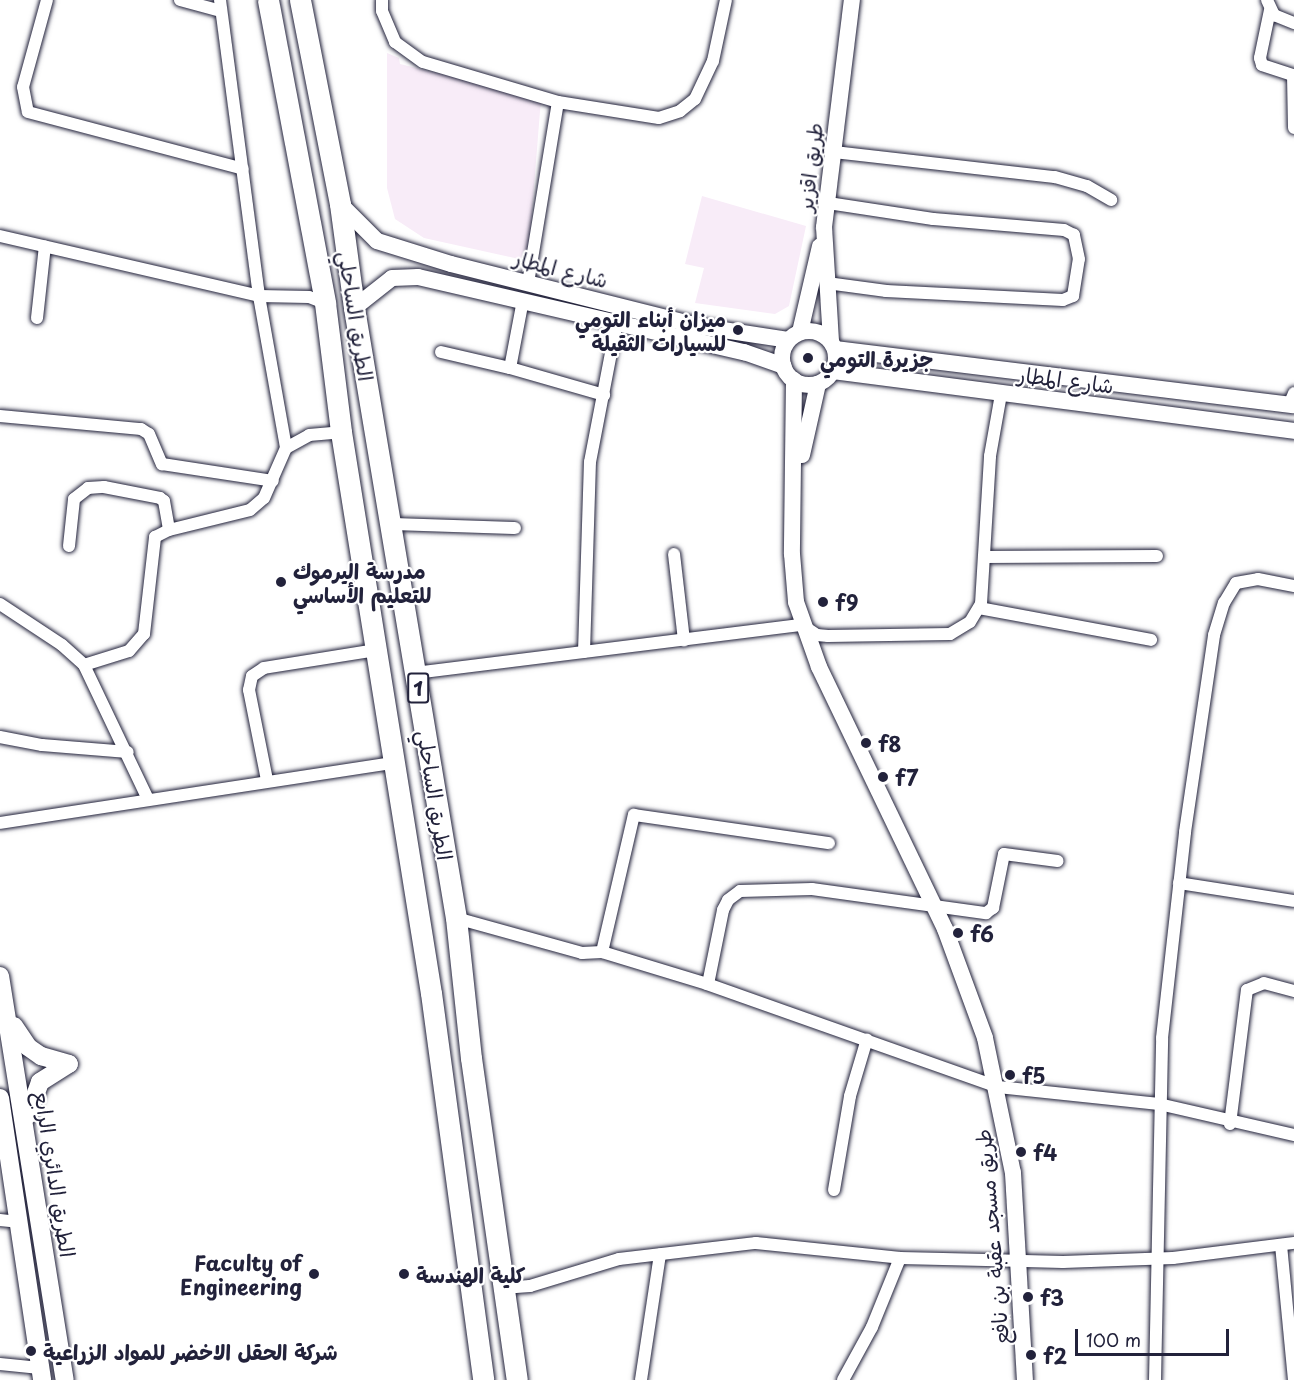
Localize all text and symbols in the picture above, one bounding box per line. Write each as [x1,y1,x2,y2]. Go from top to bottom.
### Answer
street label: طريق اقزير [791,121,827,213]
street label: شارع المطار [511,244,611,292]
street label: الطريق الساحلي [334,249,380,383]
place label: ميزان أبناء التومي للسيارات الثقيلة [575,305,726,355]
marker: ميزان أبناء التومي للسيارات الثقيلة [731,323,745,337]
place label: جزيرة التومي [820,345,933,371]
marker: جزيرة التومي [801,351,815,365]
street label: شارع المطار [1017,361,1115,397]
place label: مدرسة اليرموك للتعليم الأساسي [293,557,431,607]
marker: مدرسة اليرموك للتعليم الأساسي [274,575,288,589]
place label: f9 [835,589,859,615]
marker: f9 [816,595,830,609]
road number: 1 [406,671,430,705]
street label: الطريق الساحلي [413,728,459,862]
place label: f8 [878,730,901,756]
marker: f8 [859,736,873,750]
place label: f7 [895,764,918,790]
marker: f7 [876,770,890,784]
place label: f6 [970,920,994,946]
marker: f6 [951,926,965,940]
place label: f5 [1022,1062,1046,1088]
marker: f5 [1003,1068,1017,1082]
street label: الطريق الدائري الرابع [30,1089,82,1259]
street label: طريق مسجد عقبة بن نافع [969,1128,1013,1346]
place label: f4 [1033,1139,1057,1165]
marker: f4 [1014,1145,1028,1159]
place label: Faculty of Engineering [180,1249,302,1299]
place label: كلية الهندسة [416,1261,525,1287]
marker: Faculty of Engineering [307,1267,321,1281]
marker: كلية الهندسة [397,1267,411,1281]
place label: f3 [1040,1284,1064,1310]
marker: f3 [1021,1290,1035,1304]
scale bar [1078,1317,1232,1355]
text: 100 m [1086,1326,1141,1353]
place label: شركة الحقل الاخضر للمواد الزراعية [43,1338,338,1364]
place label: f2 [1043,1342,1067,1368]
marker: شركة الحقل الاخضر للمواد الزراعية [24,1344,38,1358]
marker: f2 [1024,1348,1038,1362]

